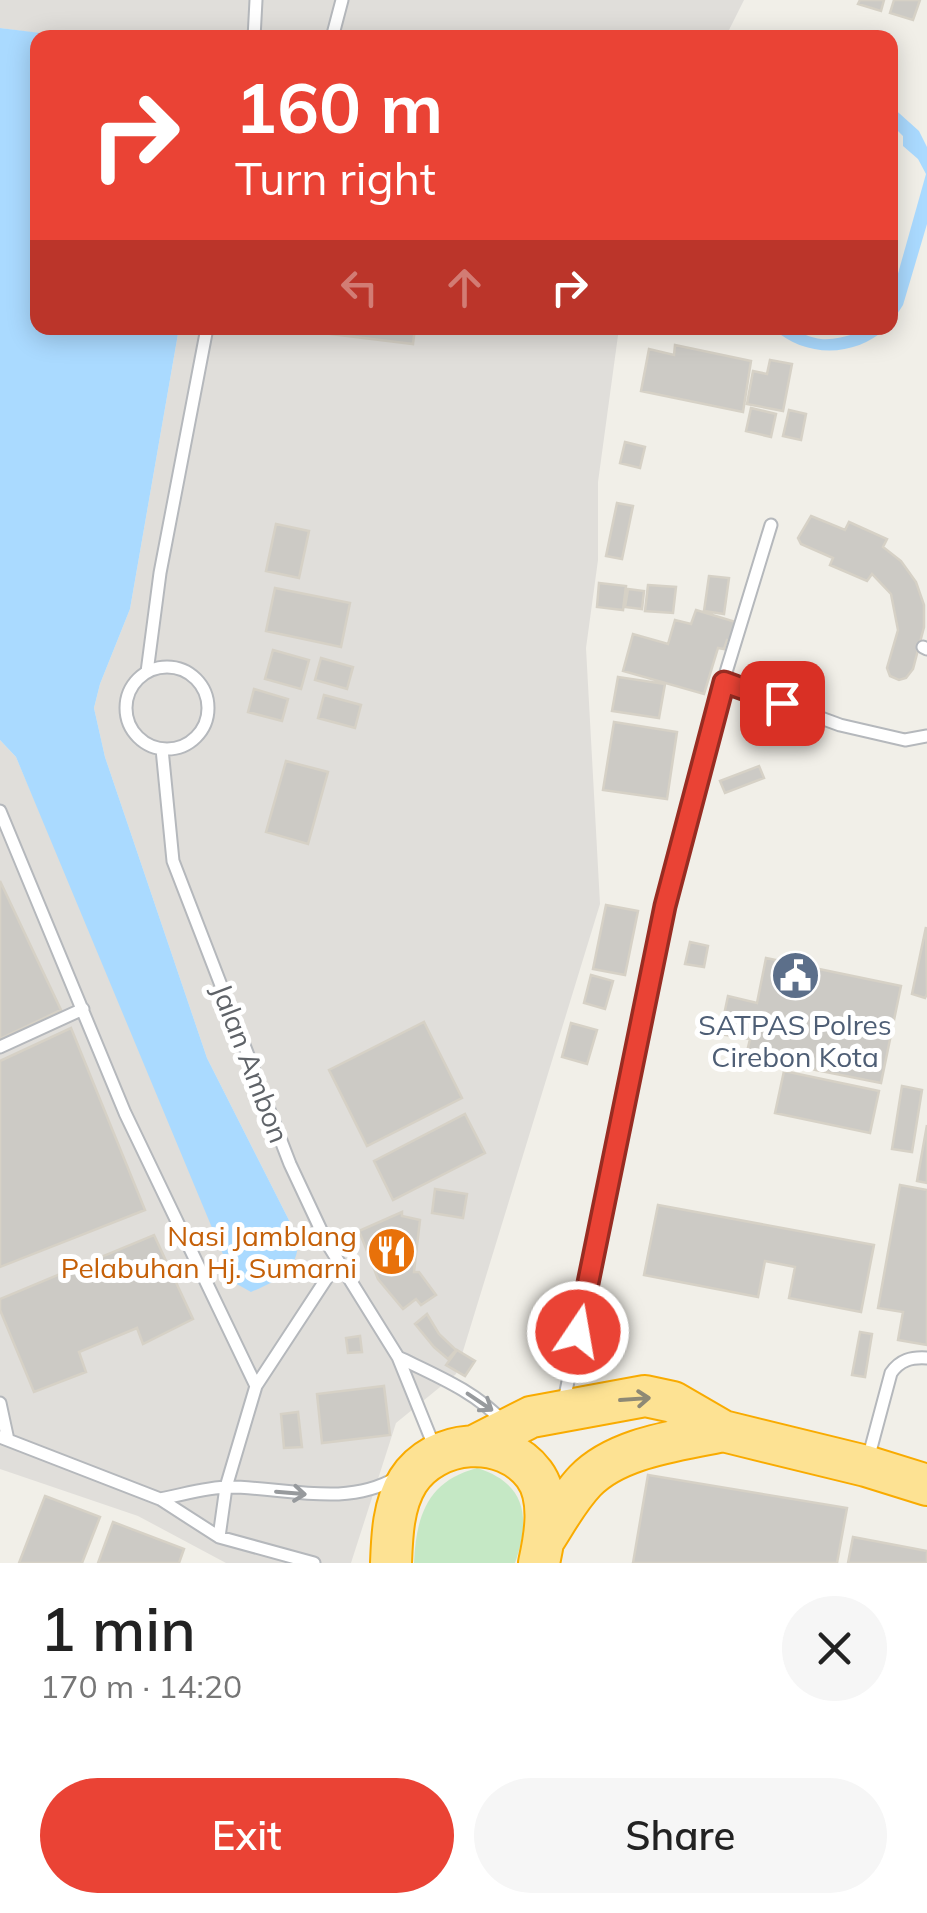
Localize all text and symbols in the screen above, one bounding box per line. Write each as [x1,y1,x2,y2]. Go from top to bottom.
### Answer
text: 160 m [235,63,443,151]
icon: right [70,70,200,200]
text: Turn right [235,150,436,206]
icon: left [332,260,387,315]
icon: ahead [437,260,492,315]
icon: right [542,260,597,315]
pin [740,661,825,746]
icon: arrive [755,676,810,731]
public building icon: SATPAS Polres Cirebon Kota [769,950,821,1002]
street label: Jalan Ambon [205,979,297,1147]
place label: SATPAS Polres Cirebon Kota [698,1007,892,1074]
place label: Nasi Jamblang Pelabuhan Hj. Sumarni [61,1218,357,1285]
restaurant icon: Nasi Jamblang Pelabuhan Hj. Sumarni [366,1225,418,1277]
position arrow [526,1280,630,1384]
one-way arrow [618,1389,650,1408]
one-way arrow [465,1391,493,1412]
one-way arrow [275,1484,307,1503]
text: 1 min [40,1591,196,1666]
button: close [782,1596,887,1701]
text: 170 m · 14:20 [40,1666,242,1706]
button: Exit [40,1778,454,1893]
button: Share [474,1778,887,1893]

